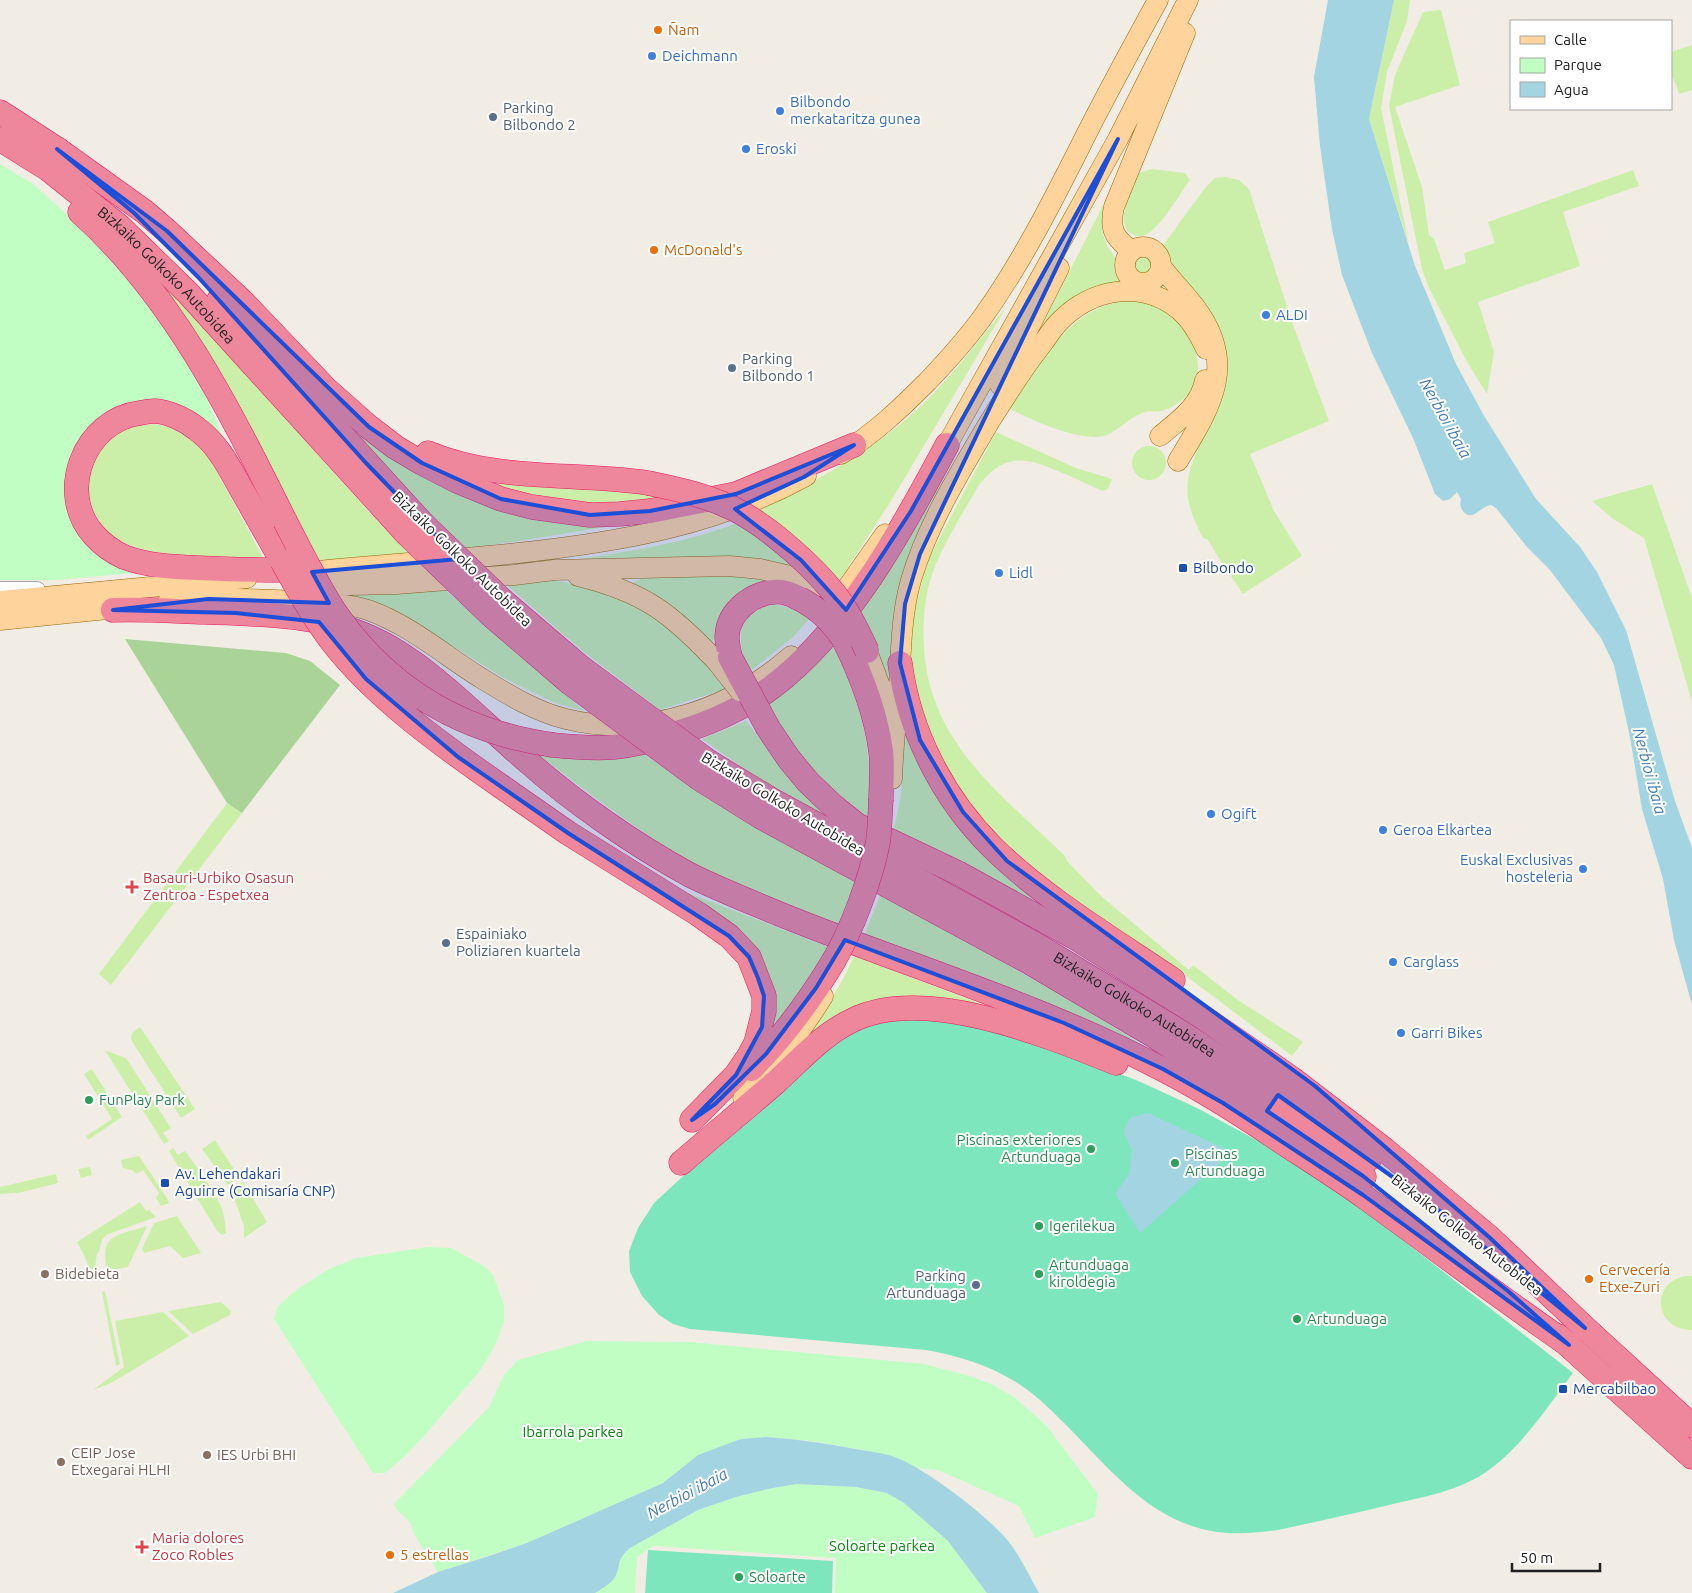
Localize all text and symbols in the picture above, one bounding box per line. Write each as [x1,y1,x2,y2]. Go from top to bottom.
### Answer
legend [1510,20,1672,110]
place label: Ñam [668,21,699,38]
marker: Ñam [652,24,664,36]
text: Calle [1554,31,1587,48]
place label: Deichmann [662,47,738,64]
marker: Deichmann [646,50,658,62]
text: Parque [1554,56,1602,73]
text: Agua [1554,81,1589,98]
place label: Bilbondo merkataritza gunea [790,93,921,127]
place label: Parking Bilbondo 2 [503,99,576,133]
marker: Bilbondo merkataritza gunea [774,105,786,117]
marker: Parking Bilbondo 2 [487,111,499,123]
place label: Eroski [756,140,797,157]
marker: Eroski [740,143,752,155]
street label: Bizkaiko Golkoko Autobidea [94,203,239,347]
place label: McDonald's [664,241,742,258]
marker: McDonald's [648,244,660,256]
place label: ALDI [1276,306,1308,323]
marker: ALDI [1260,309,1272,321]
place label: Parking Bilbondo 1 [742,350,815,384]
marker: Parking Bilbondo 1 [726,362,738,374]
water label: Nerbioi ibaia [1417,375,1475,461]
street label: Bizkaiko Golkoko Autobidea [389,488,535,630]
place label: Bilbondo [1193,559,1254,576]
marker: Bilbondo [1177,562,1189,574]
place label: Lidl [1009,564,1033,581]
marker: Lidl [993,567,1005,579]
water label: Nerbioi ibaia [1630,726,1670,816]
street label: Bizkaiko Golkoko Autobidea [699,748,868,859]
place label: Ogift [1221,805,1257,822]
marker: Ogift [1205,808,1217,820]
place label: Geroa Elkartea [1393,821,1492,838]
marker: Geroa Elkartea [1377,824,1389,836]
place label: Euskal Exclusivas hosteleria [1460,851,1573,885]
marker: Euskal Exclusivas hosteleria [1577,863,1589,875]
place label: Basauri-Urbiko Osasun Zentroa - Espetxea [143,869,294,903]
marker: Basauri-Urbiko Osasun Zentroa - Espetxea [125,880,139,894]
place label: Espainiako Poliziaren kuartela [456,925,581,959]
marker: Espainiako Poliziaren kuartela [440,937,452,949]
street label: Bizkaiko Golkoko Autobidea [1051,948,1219,1061]
place label: Carglass [1403,953,1459,970]
marker: Carglass [1387,956,1399,968]
place label: Garri Bikes [1411,1024,1482,1041]
marker: Garri Bikes [1395,1027,1407,1039]
place label: FunPlay Park [99,1091,185,1108]
marker: FunPlay Park [83,1094,95,1106]
place label: Piscinas exteriores Artunduaga [956,1131,1081,1165]
marker: Piscinas exteriores Artunduaga [1085,1143,1097,1155]
place label: Piscinas Artunduaga [1185,1145,1265,1179]
marker: Piscinas Artunduaga [1169,1157,1181,1169]
place label: Av. Lehendakari Aguirre (Comisaría CNP) [175,1165,336,1199]
street label: Bizkaiko Golkoko Autobidea [1388,1170,1546,1299]
marker: Av. Lehendakari Aguirre (Comisaría CNP) [159,1177,171,1189]
place label: Igerilekua [1049,1217,1115,1234]
marker: Igerilekua [1033,1220,1045,1232]
place label: Artunduaga kiroldegia [1049,1256,1129,1290]
place label: Cervecería Etxe-Zuri [1599,1261,1670,1295]
place label: Bidebieta [55,1265,120,1282]
place label: Parking Artunduaga [886,1267,966,1301]
marker: Bidebieta [39,1268,51,1280]
marker: Artunduaga kiroldegia [1033,1268,1045,1280]
marker: Cervecería Etxe-Zuri [1583,1273,1595,1285]
marker: Parking Artunduaga [970,1279,982,1291]
place label: Artunduaga [1307,1310,1387,1327]
marker: Artunduaga [1291,1313,1303,1325]
place label: Mercabilbao [1573,1380,1656,1397]
marker: Mercabilbao [1557,1383,1569,1395]
park label: Ibarrola parkea [522,1423,624,1440]
place label: CEIP Jose Etxegarai HLHI [71,1444,170,1478]
place label: IES Urbi BHI [217,1446,296,1463]
marker: IES Urbi BHI [201,1449,213,1461]
marker: CEIP Jose Etxegarai HLHI [55,1456,67,1468]
water label: Nerbioi ibaia [644,1464,731,1522]
place label: Maria dolores Zoco Robles [152,1529,244,1563]
park label: Soloarte parkea [829,1537,935,1554]
scale bar [1512,1540,1600,1572]
marker: Maria dolores Zoco Robles [136,1541,148,1553]
place label: 5 estrellas [400,1546,469,1563]
marker: 5 estrellas [384,1549,396,1561]
text: 50 m [1520,1549,1553,1566]
place label: Soloarte [749,1568,806,1585]
marker: Soloarte [733,1571,745,1583]

